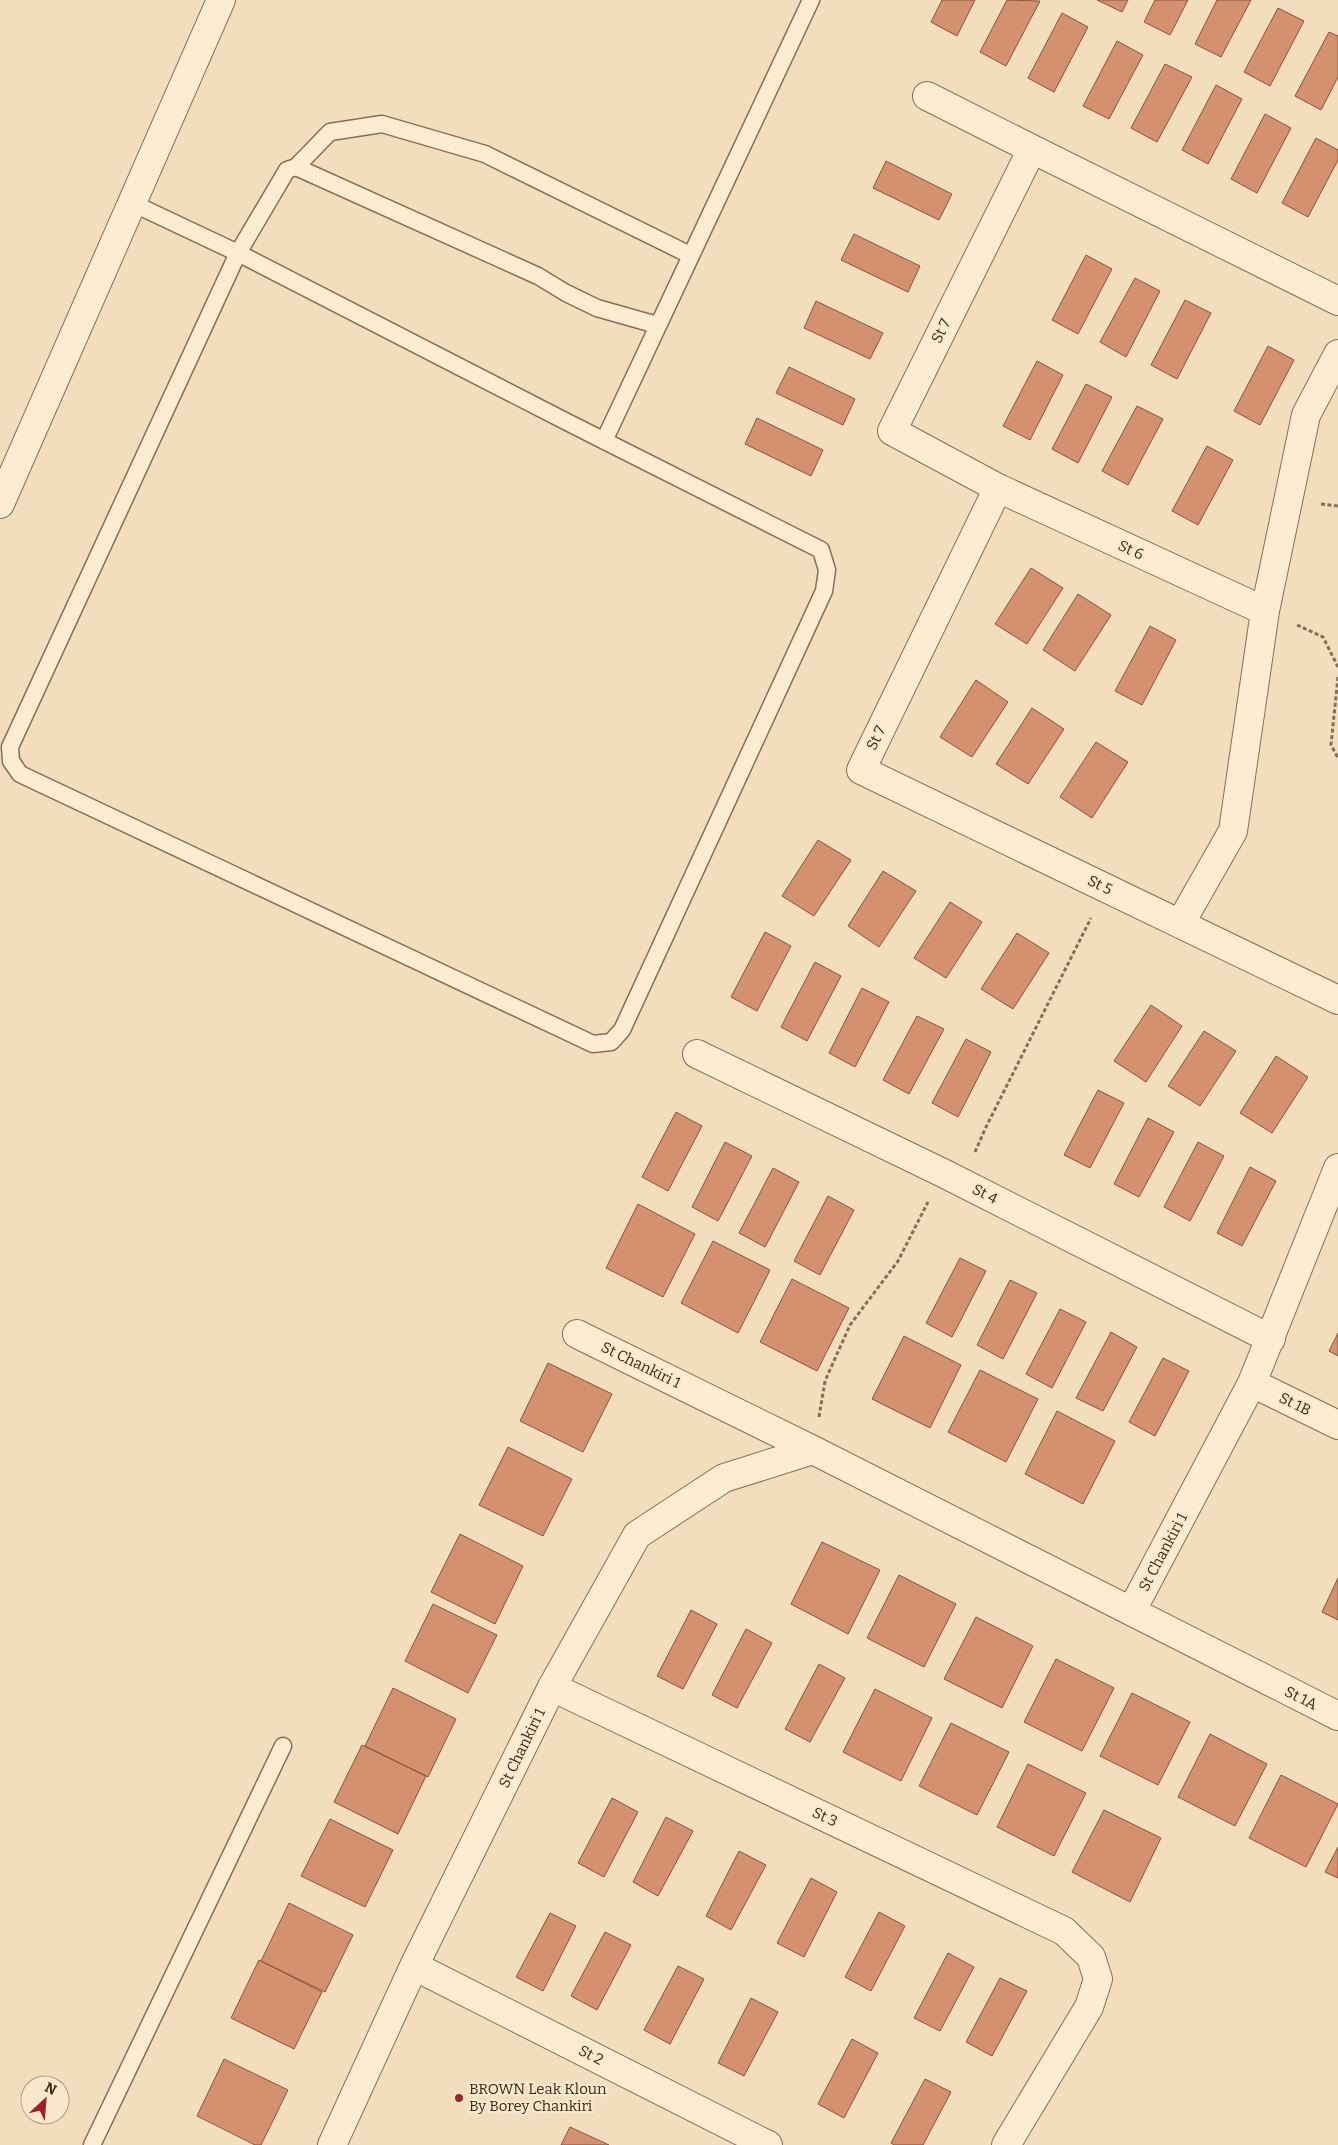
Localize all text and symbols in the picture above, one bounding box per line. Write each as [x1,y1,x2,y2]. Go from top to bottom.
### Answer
street label: St 7 [927,316,955,346]
street label: St 6 [1115,536,1147,564]
street label: St 7 [862,723,890,753]
street label: St 5 [1085,871,1115,899]
street label: St 4 [969,1180,1001,1208]
street label: St Chankiri 1 [598,1338,684,1392]
street label: St 1B [1276,1389,1314,1419]
street label: St Chankiri 1 [1135,1510,1191,1594]
street label: St 1A [1282,1682,1321,1714]
street label: St Chankiri 1 [495,1705,549,1791]
street label: St 3 [810,1803,840,1831]
street label: St 2 [576,2041,606,2069]
north arrow [20,2075,70,2125]
text: N [42,2079,59,2099]
place label: BROWN Leak Kloun By Borey Chankiri [469,2080,607,2115]
marker: BROWN Leak Kloun By Borey Chankiri [453,2092,465,2104]

